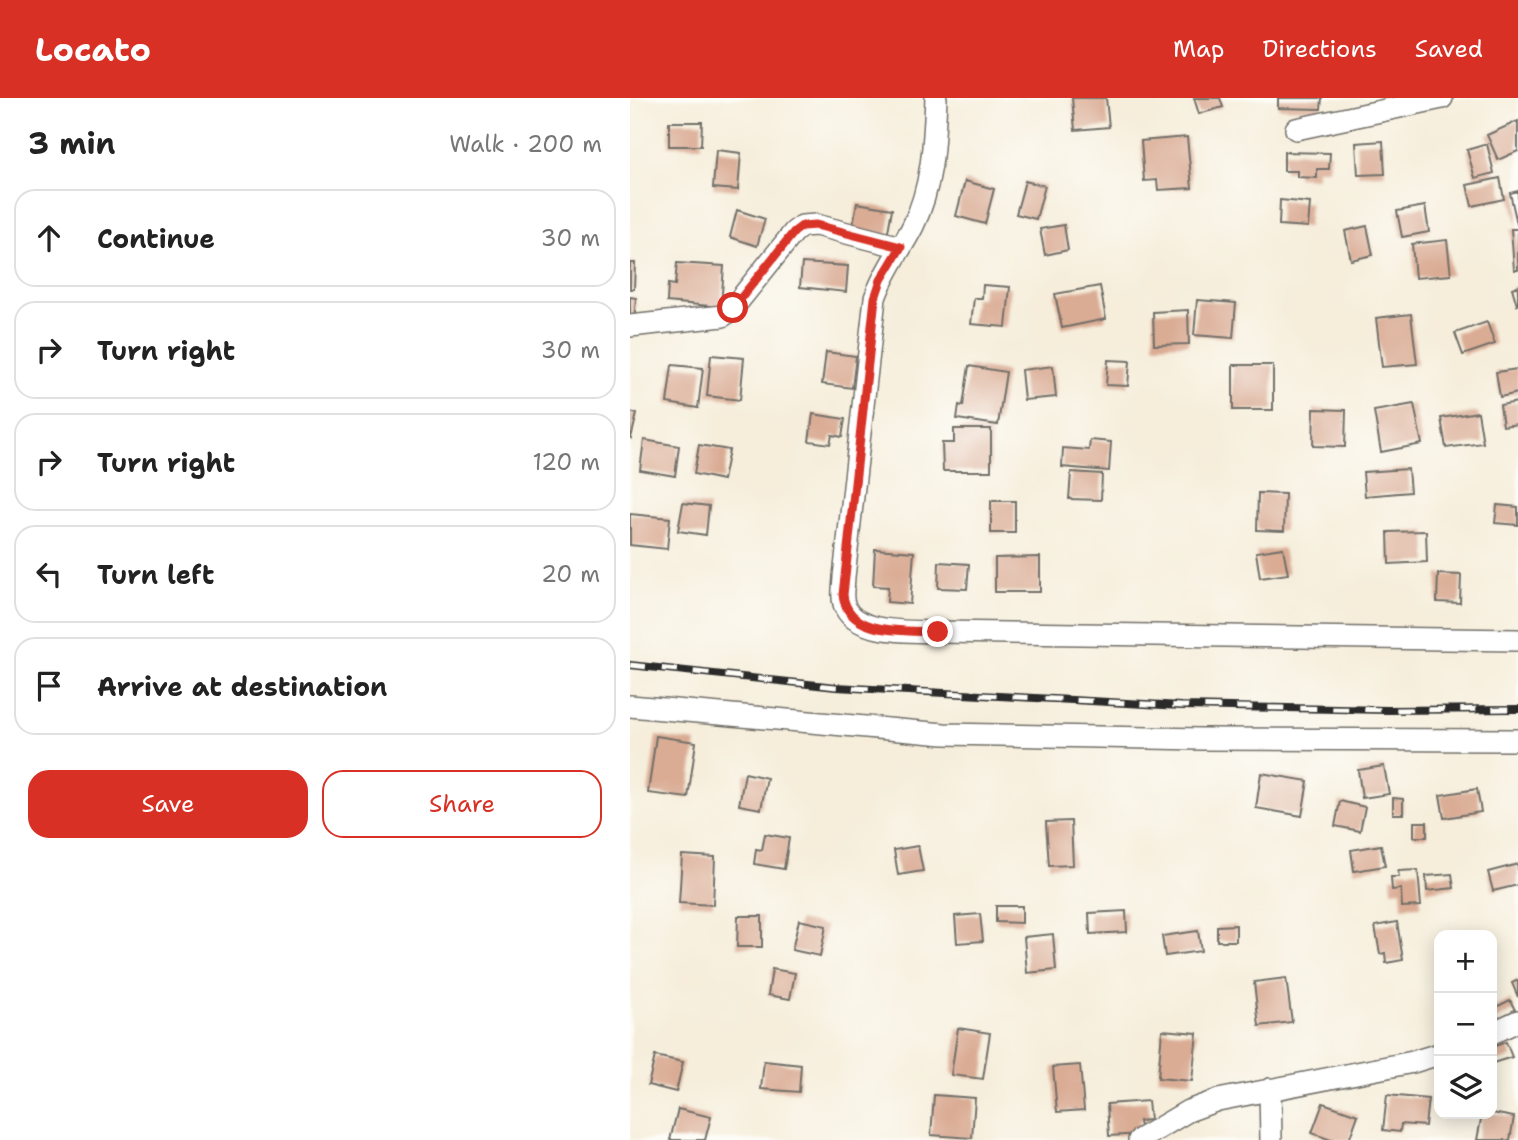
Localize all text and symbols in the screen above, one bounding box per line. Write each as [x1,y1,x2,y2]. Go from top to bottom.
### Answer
text: Locato [35,27,151,72]
text: Map [1173,33,1224,65]
text: Directions [1262,33,1377,65]
text: Saved [1415,33,1483,65]
text: 3 min [28,123,115,164]
text: Walk · 200 m [449,129,602,159]
icon: ahead [30,219,68,257]
text: Continue [97,221,215,256]
text: 30 m [541,223,600,253]
route start [717,292,748,323]
icon: right [30,331,68,369]
text: Turn right [97,333,235,368]
text: 30 m [541,335,600,365]
icon: right [30,443,68,481]
text: Turn right [97,445,235,480]
text: 120 m [532,447,600,477]
icon: left [30,555,68,593]
text: Turn left [97,557,214,592]
text: 20 m [541,559,600,589]
route end [922,616,953,647]
icon: arrive [30,667,68,705]
text: Arrive at destination [97,669,387,704]
button: Save [28,770,308,838]
button: Share [322,770,602,838]
map controls [1434,930,1497,1119]
button: + [1434,930,1497,993]
button: − [1434,993,1497,1056]
button: layers [1434,1056,1497,1119]

